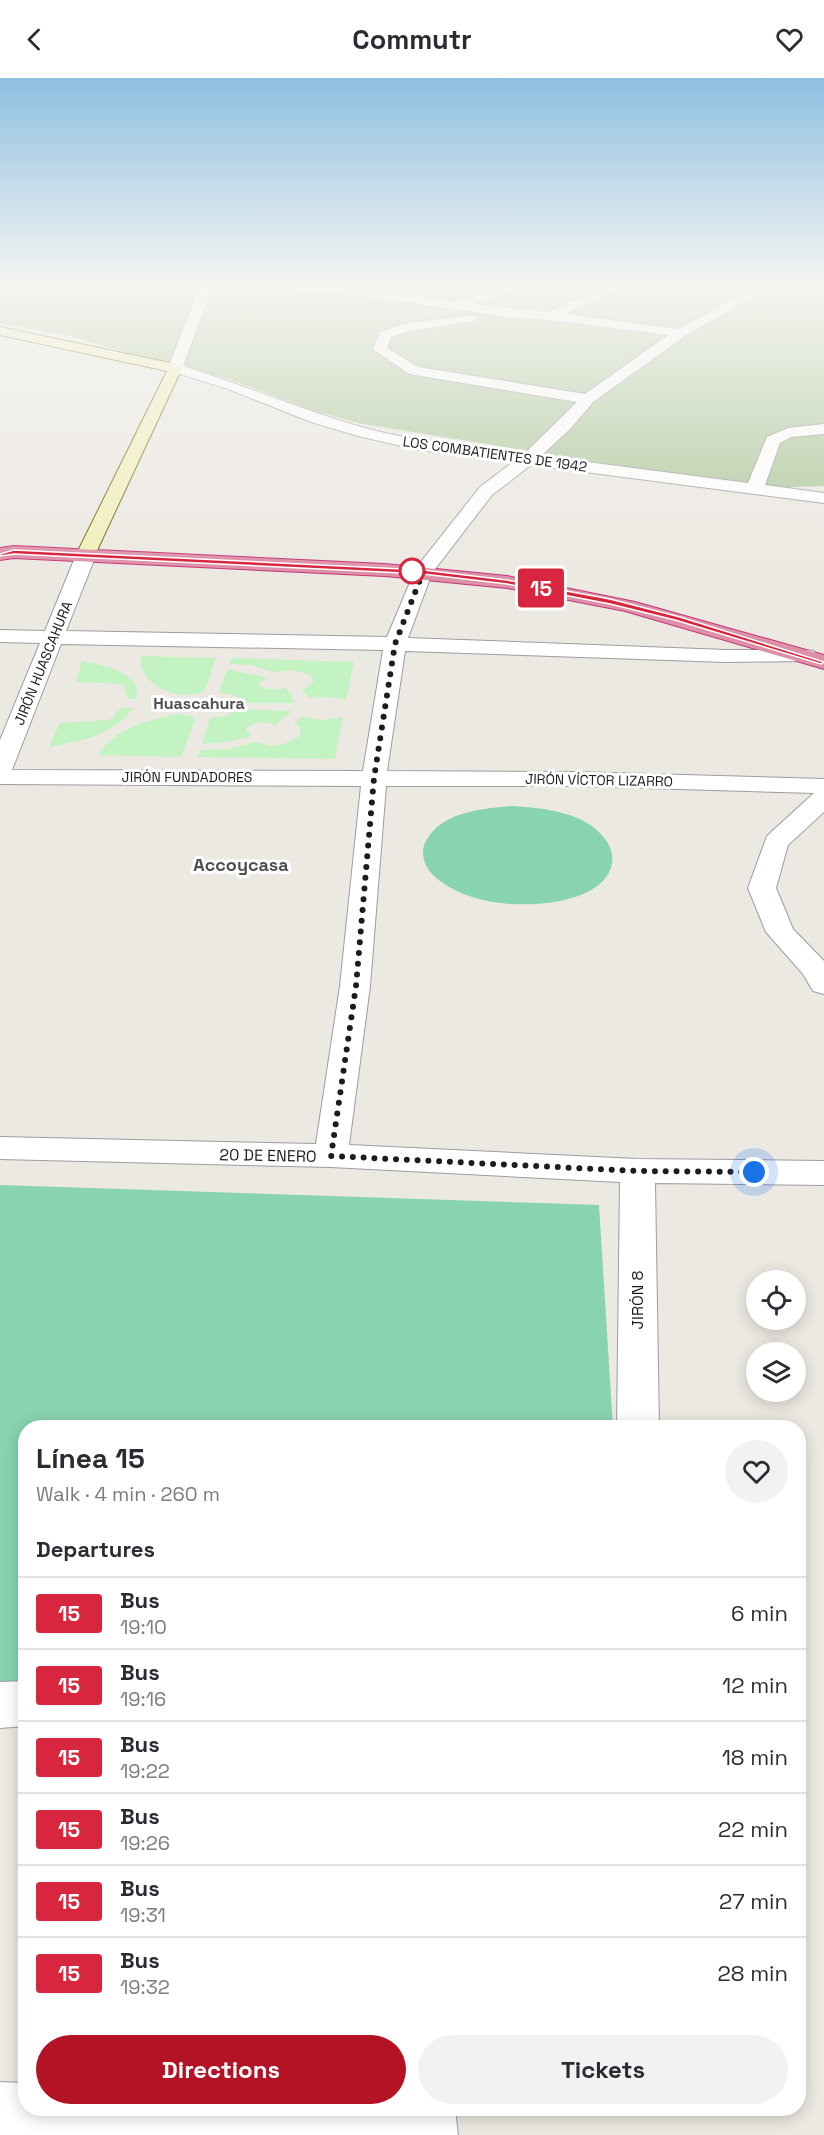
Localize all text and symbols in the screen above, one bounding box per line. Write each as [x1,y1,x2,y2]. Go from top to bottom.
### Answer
text: Commutr [352,22,472,57]
icon: back [18,23,51,56]
icon: heart [773,23,806,56]
street label: LOS COMBATIENTES DE 1942 [402,432,588,476]
unlabelled marker [399,558,425,584]
line badge: 15 [514,568,568,608]
text: 15 [530,575,552,602]
street label: JIRÓN HUASCAHURA [10,598,76,728]
district label: Huascahura [153,693,245,714]
street label: JIRÓN FUNDADORES [122,768,252,786]
street label: JIRÓN VÍCTOR LIZARRO [525,770,673,790]
district label: Accoycasa [193,853,289,876]
street label: 20 DE ENERO [219,1144,317,1167]
your location [739,1157,769,1187]
map controls [746,1270,806,1402]
button: locate [746,1270,806,1330]
street label: JIRÓN 8 [627,1271,648,1329]
button: layers [746,1342,806,1402]
text: Línea 15 [36,1440,145,1476]
button: heart [725,1440,788,1503]
text: Walk · 4 min · 260 m [36,1481,220,1507]
text: Departures [36,1535,155,1563]
text: Bus [120,1586,160,1614]
text: 6 min [731,1599,788,1627]
text: 15 [58,1600,80,1627]
text: 19:10 [120,1614,167,1640]
text: Bus [120,1658,160,1686]
text: 12 min [722,1671,788,1699]
text: 15 [58,1672,80,1699]
text: 19:16 [120,1686,166,1712]
text: Bus [120,1730,160,1758]
text: 18 min [722,1743,788,1771]
text: 15 [58,1744,80,1771]
text: 19:22 [120,1758,170,1784]
text: Bus [120,1802,160,1830]
text: 22 min [718,1815,788,1843]
text: 15 [58,1816,80,1843]
text: 19:26 [120,1830,170,1856]
text: Bus [120,1874,160,1902]
text: 27 min [719,1887,788,1915]
text: 15 [58,1888,80,1915]
text: 19:31 [120,1902,166,1928]
text: Bus [120,1946,160,1974]
text: 28 min [718,1959,788,1987]
text: 15 [58,1960,80,1987]
text: 19:32 [120,1974,170,2000]
button: Directions [36,2035,406,2104]
button: Tickets [418,2035,788,2104]

